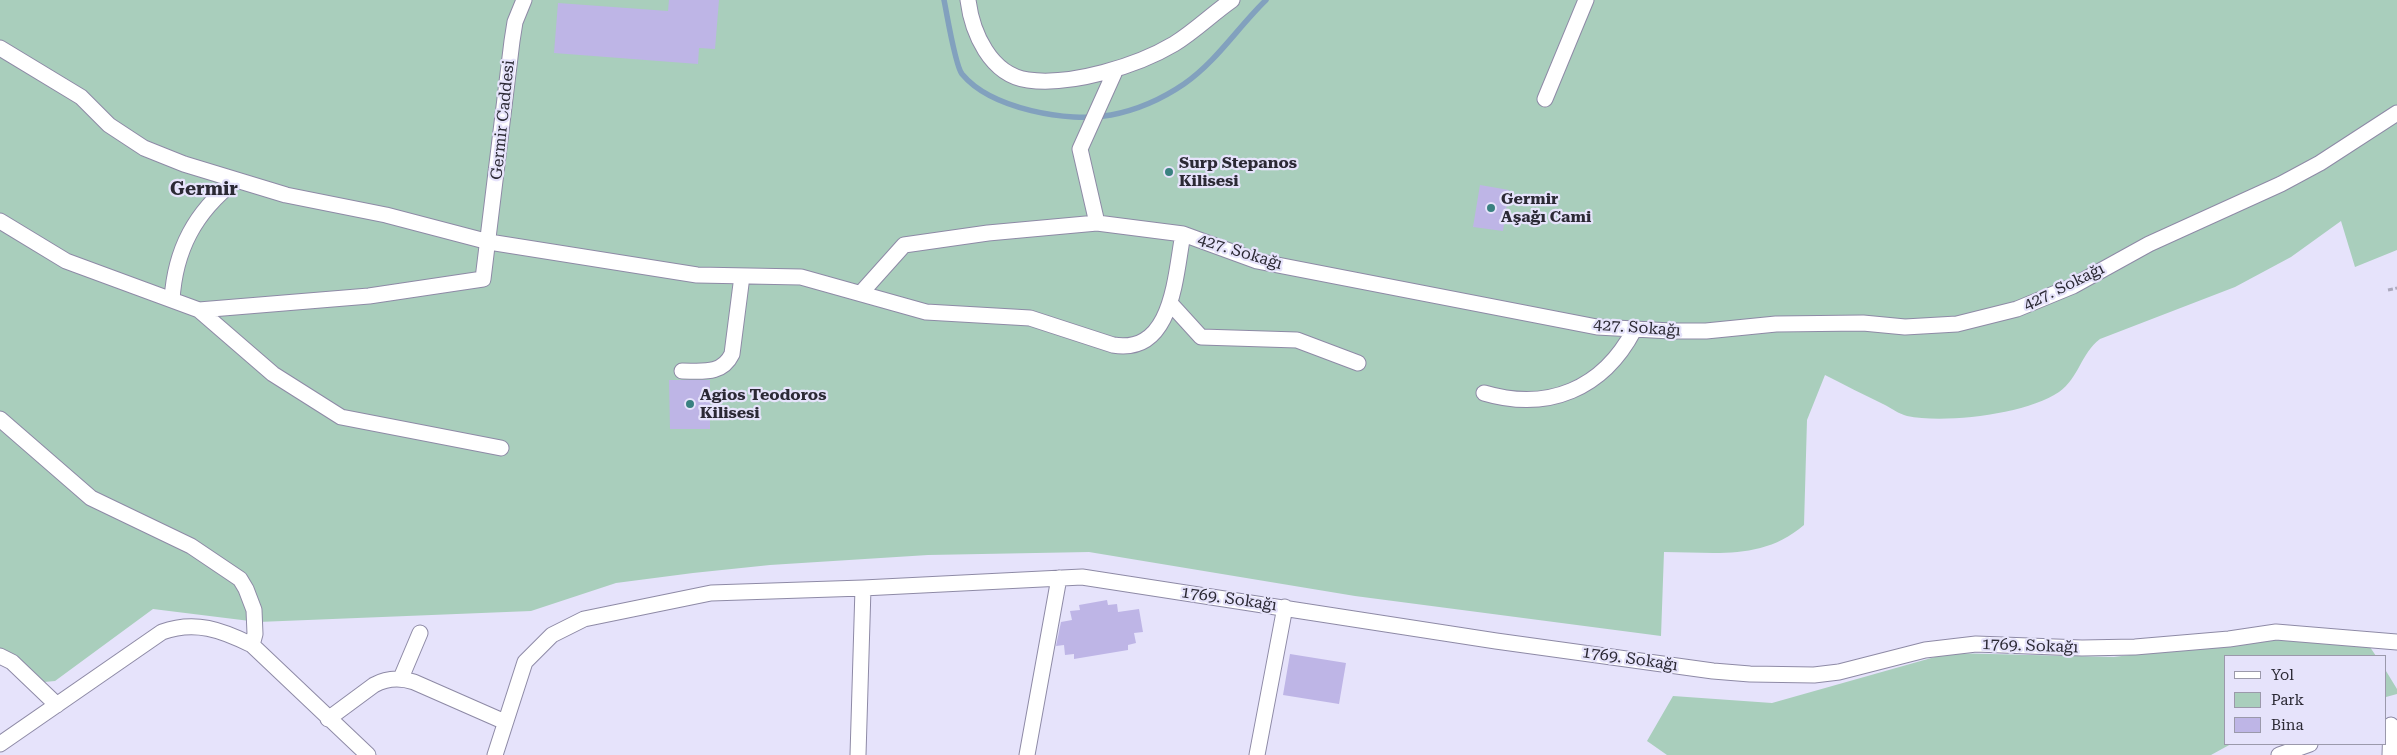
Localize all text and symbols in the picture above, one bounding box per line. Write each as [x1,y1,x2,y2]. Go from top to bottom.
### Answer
street label: Germir Caddesi [487,59,519,181]
place label: Surp Stepanos Kilisesi [1179,153,1297,191]
marker: Surp Stepanos Kilisesi [1163,166,1175,178]
district label: Germir [170,178,238,200]
place label: Germir Aşağı Cami [1501,189,1591,227]
marker: Germir Aşağı Cami [1485,202,1497,214]
street label: 427. Sokağı [1195,230,1285,274]
street label: 427. Sokağı [2020,259,2108,315]
street label: 427. Sokağı [1593,315,1681,341]
place label: Agios Teodoros Kilisesi [700,385,826,423]
marker: Agios Teodoros Kilisesi [684,398,696,410]
street label: 1769. Sokağı [1180,583,1278,615]
street label: 1769. Sokağı [1981,635,2079,657]
street label: 1769. Sokağı [1581,643,1679,675]
legend [2224,655,2387,745]
text: Yol [2271,666,2294,684]
text: Park [2271,691,2304,709]
text: Bina [2271,716,2304,734]

